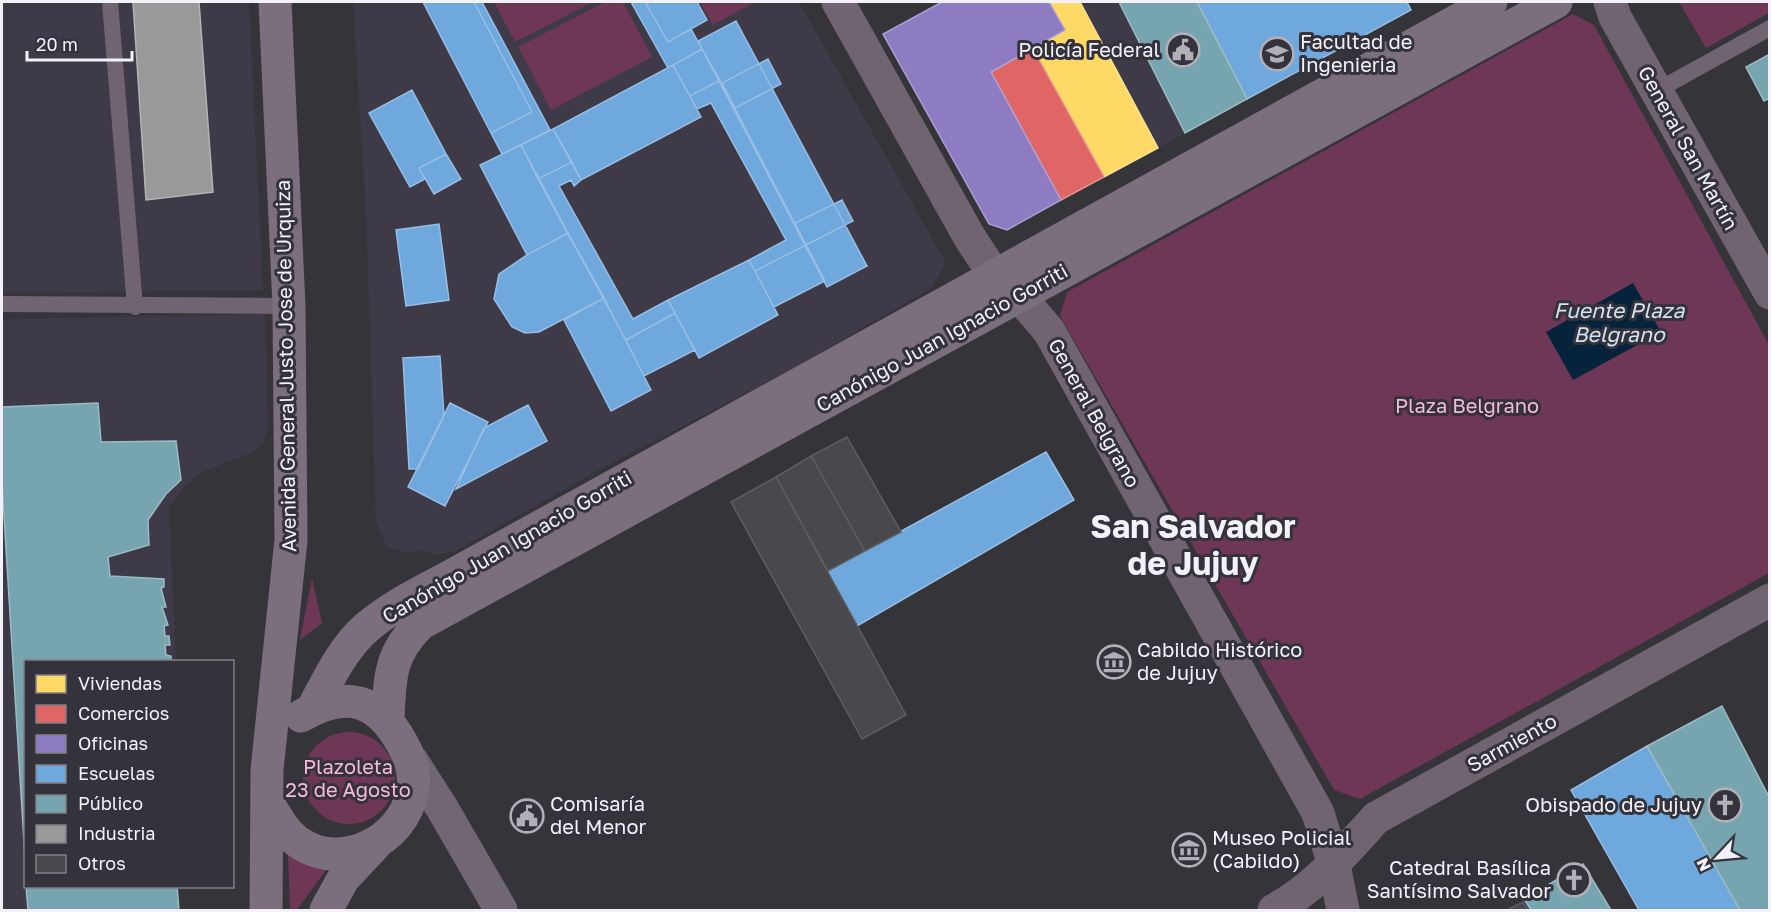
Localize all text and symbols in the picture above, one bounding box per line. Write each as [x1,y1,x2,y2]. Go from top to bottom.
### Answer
scale bar [27,24,132,62]
place label: Facultad de Ingenieria [1300,29,1412,76]
public building icon: Policía Federal [1165,32,1201,68]
text: 20 m [36,33,78,55]
school or university icon: Facultad de Ingenieria [1259,36,1295,72]
place label: Policía Federal [1018,37,1160,61]
street label: General San Martín [1634,61,1744,234]
street label: Avenida General Justo Jose de Urquiza [270,180,300,552]
street label: Canónigo Juan Ignacio Gorriti [812,258,1071,416]
water label: Fuente Plaza Belgrano [1554,297,1686,347]
street label: General Belgrano [1044,334,1146,491]
park label: Plaza Belgrano [1395,393,1539,417]
street label: Canónigo Juan Ignacio Gorriti [378,465,635,627]
district label: San Salvador de Jujuy [1090,507,1296,582]
place label: Cabildo Histórico de Jujuy [1137,637,1302,684]
museum icon: Cabildo Histórico de Jujuy [1096,644,1132,680]
legend [24,660,234,888]
text: Viviendas [78,672,162,694]
text: Comercios [78,702,169,724]
street label: Sarmiento [1463,708,1560,777]
text: Oficinas [78,732,148,754]
park label: Plazoleta 23 de Agosto [285,754,411,801]
text: Escuelas [78,762,155,784]
church icon: Obispado de Jujuy [1707,787,1743,823]
place label: Comisaría del Menor [550,791,646,838]
text: Público [78,792,143,814]
place label: Obispado de Jujuy [1525,792,1702,816]
public building icon: Comisaría del Menor [509,798,545,834]
text: Industria [78,822,155,844]
place label: Museo Policial (Cabildo) [1212,825,1351,872]
north arrow [1687,828,1747,888]
museum icon: Museo Policial (Cabildo) [1171,832,1207,868]
text: Otros [78,852,126,874]
place label: Catedral Basílica Santísimo Salvador [1367,855,1551,902]
text: N [1692,855,1715,874]
church icon: Catedral Basílica Santísimo Salvador [1556,862,1592,898]

